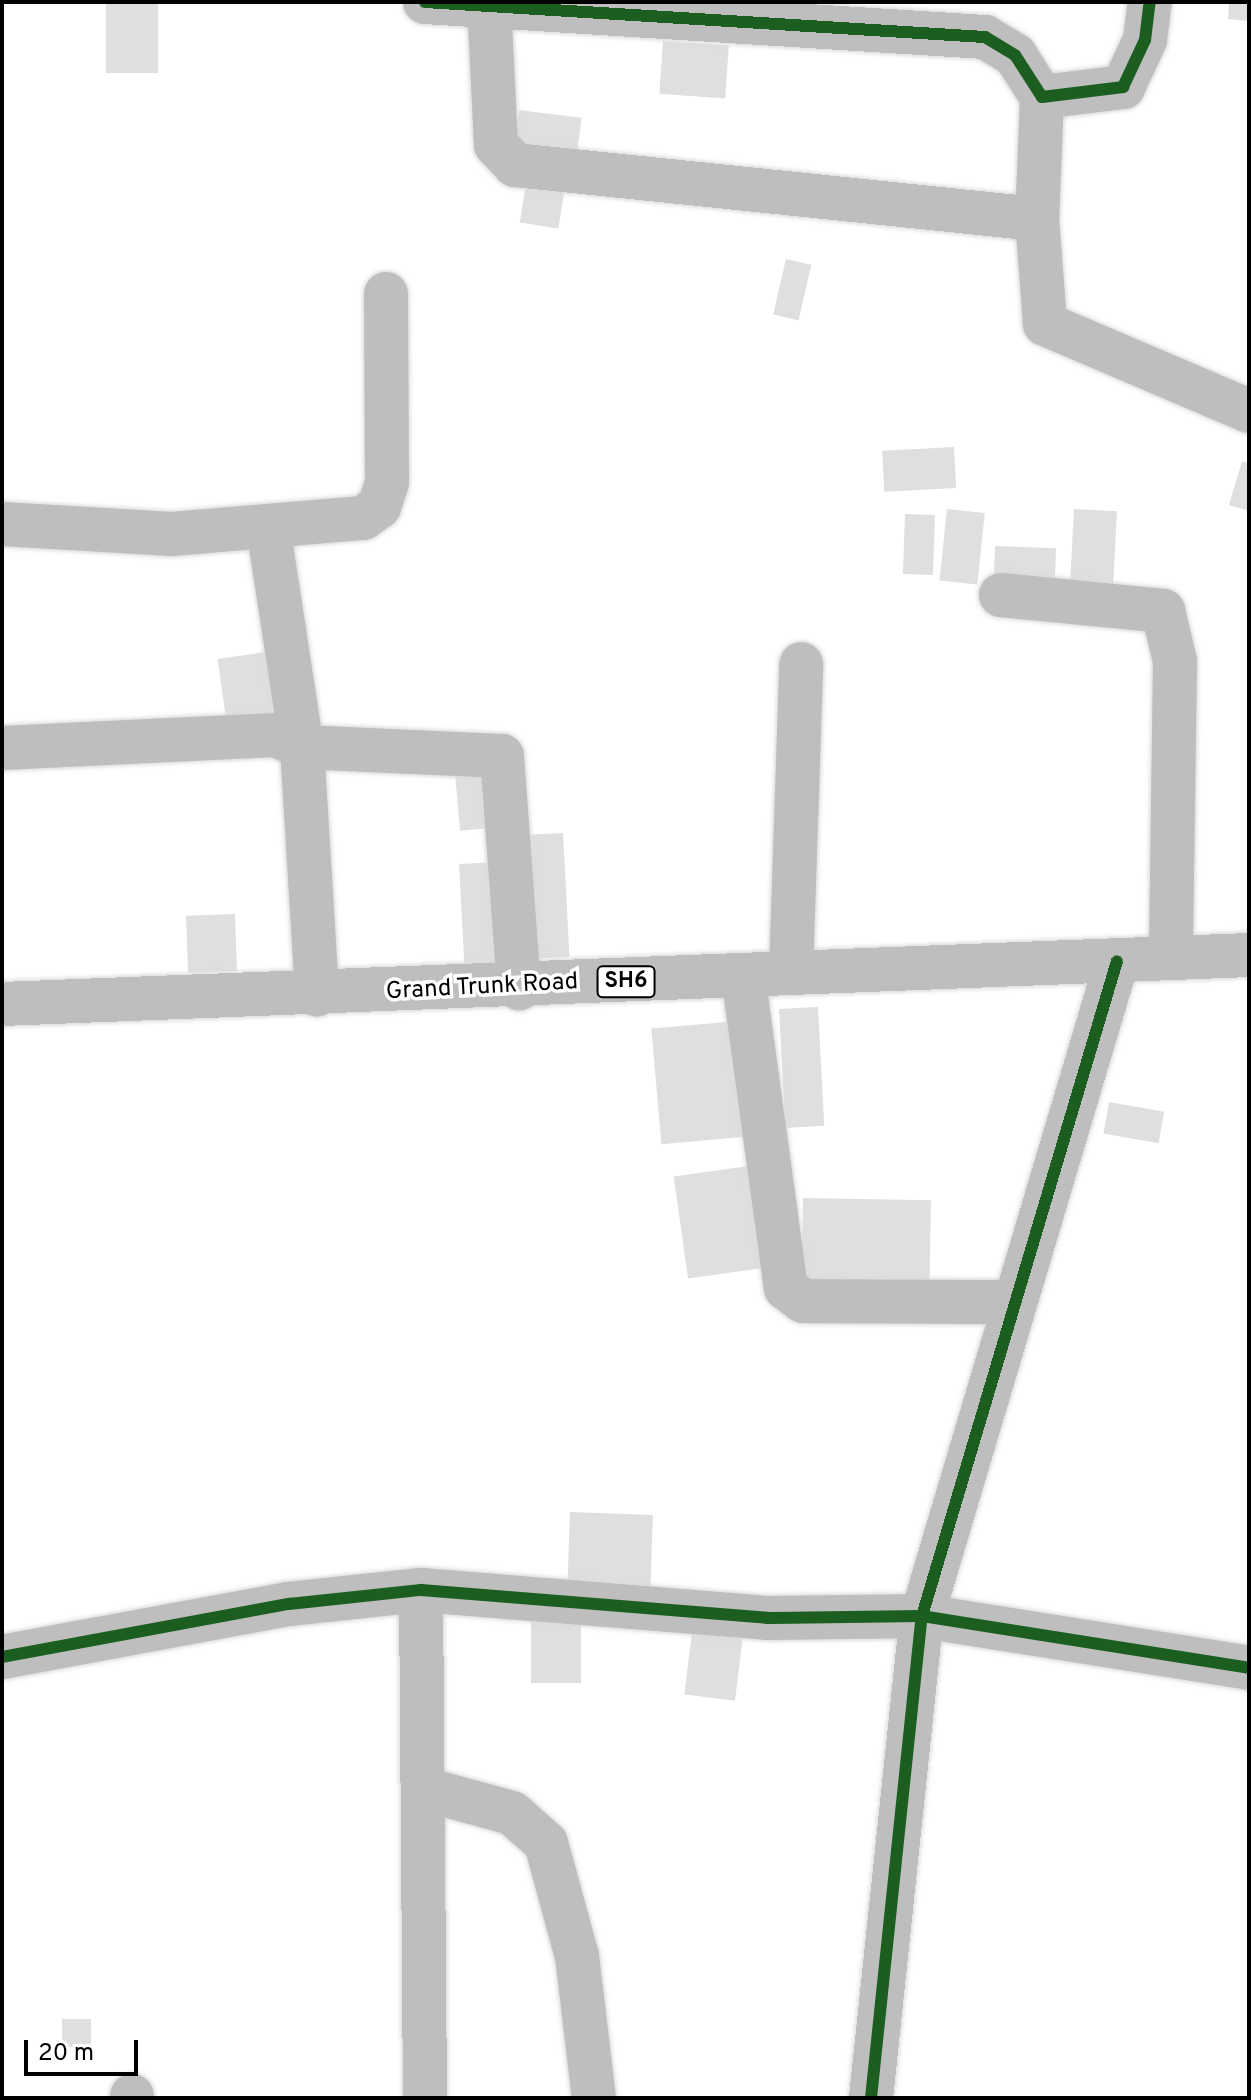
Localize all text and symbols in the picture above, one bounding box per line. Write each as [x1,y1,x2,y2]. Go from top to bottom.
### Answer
road number: SH6 [596,964,656,1000]
street label: Grand Trunk Road [385,969,579,1007]
scale bar [28,2024,142,2074]
text: 20 m [38,2039,94,2069]

